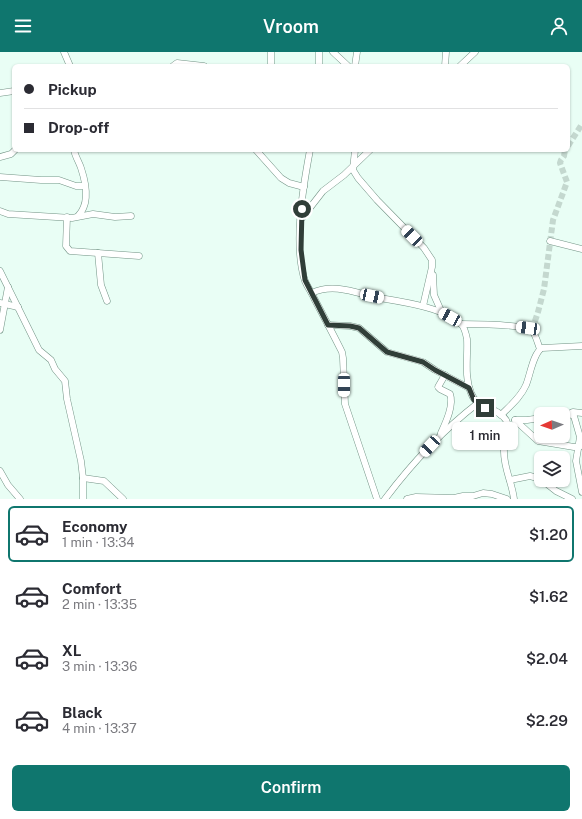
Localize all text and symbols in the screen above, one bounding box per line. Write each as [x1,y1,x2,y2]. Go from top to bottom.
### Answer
icon: menu [12,15,34,37]
icon: person [548,15,570,37]
text: Vroom [263,16,319,37]
text: Pickup [48,81,97,98]
text: Drop-off [48,119,109,136]
route start [293,200,311,218]
car [399,223,425,249]
car [359,288,385,304]
car [437,306,463,328]
car [515,320,541,336]
car [338,373,350,397]
route end [476,399,494,417]
north arrow [534,407,570,443]
map controls [534,407,570,487]
callout: 1 min [452,422,518,450]
text: 1 min [470,428,500,443]
car [417,433,443,459]
button: layers [534,451,570,487]
icon: car [14,516,50,552]
text: Economy [62,518,127,535]
text: $1.20 [529,526,568,543]
text: 1 min · 13:34 [62,535,134,550]
icon: car [14,578,50,614]
text: Comfort [62,580,122,597]
text: $1.62 [529,588,568,605]
text: 2 min · 13:35 [62,597,137,612]
icon: car [14,640,50,676]
text: XL [62,642,81,659]
text: $2.04 [526,650,568,667]
text: 3 min · 13:36 [62,659,137,674]
icon: car [14,702,50,738]
text: Black [62,704,102,721]
text: $2.29 [526,712,568,729]
text: 4 min · 13:37 [62,721,137,736]
button: Confirm [12,765,570,811]

